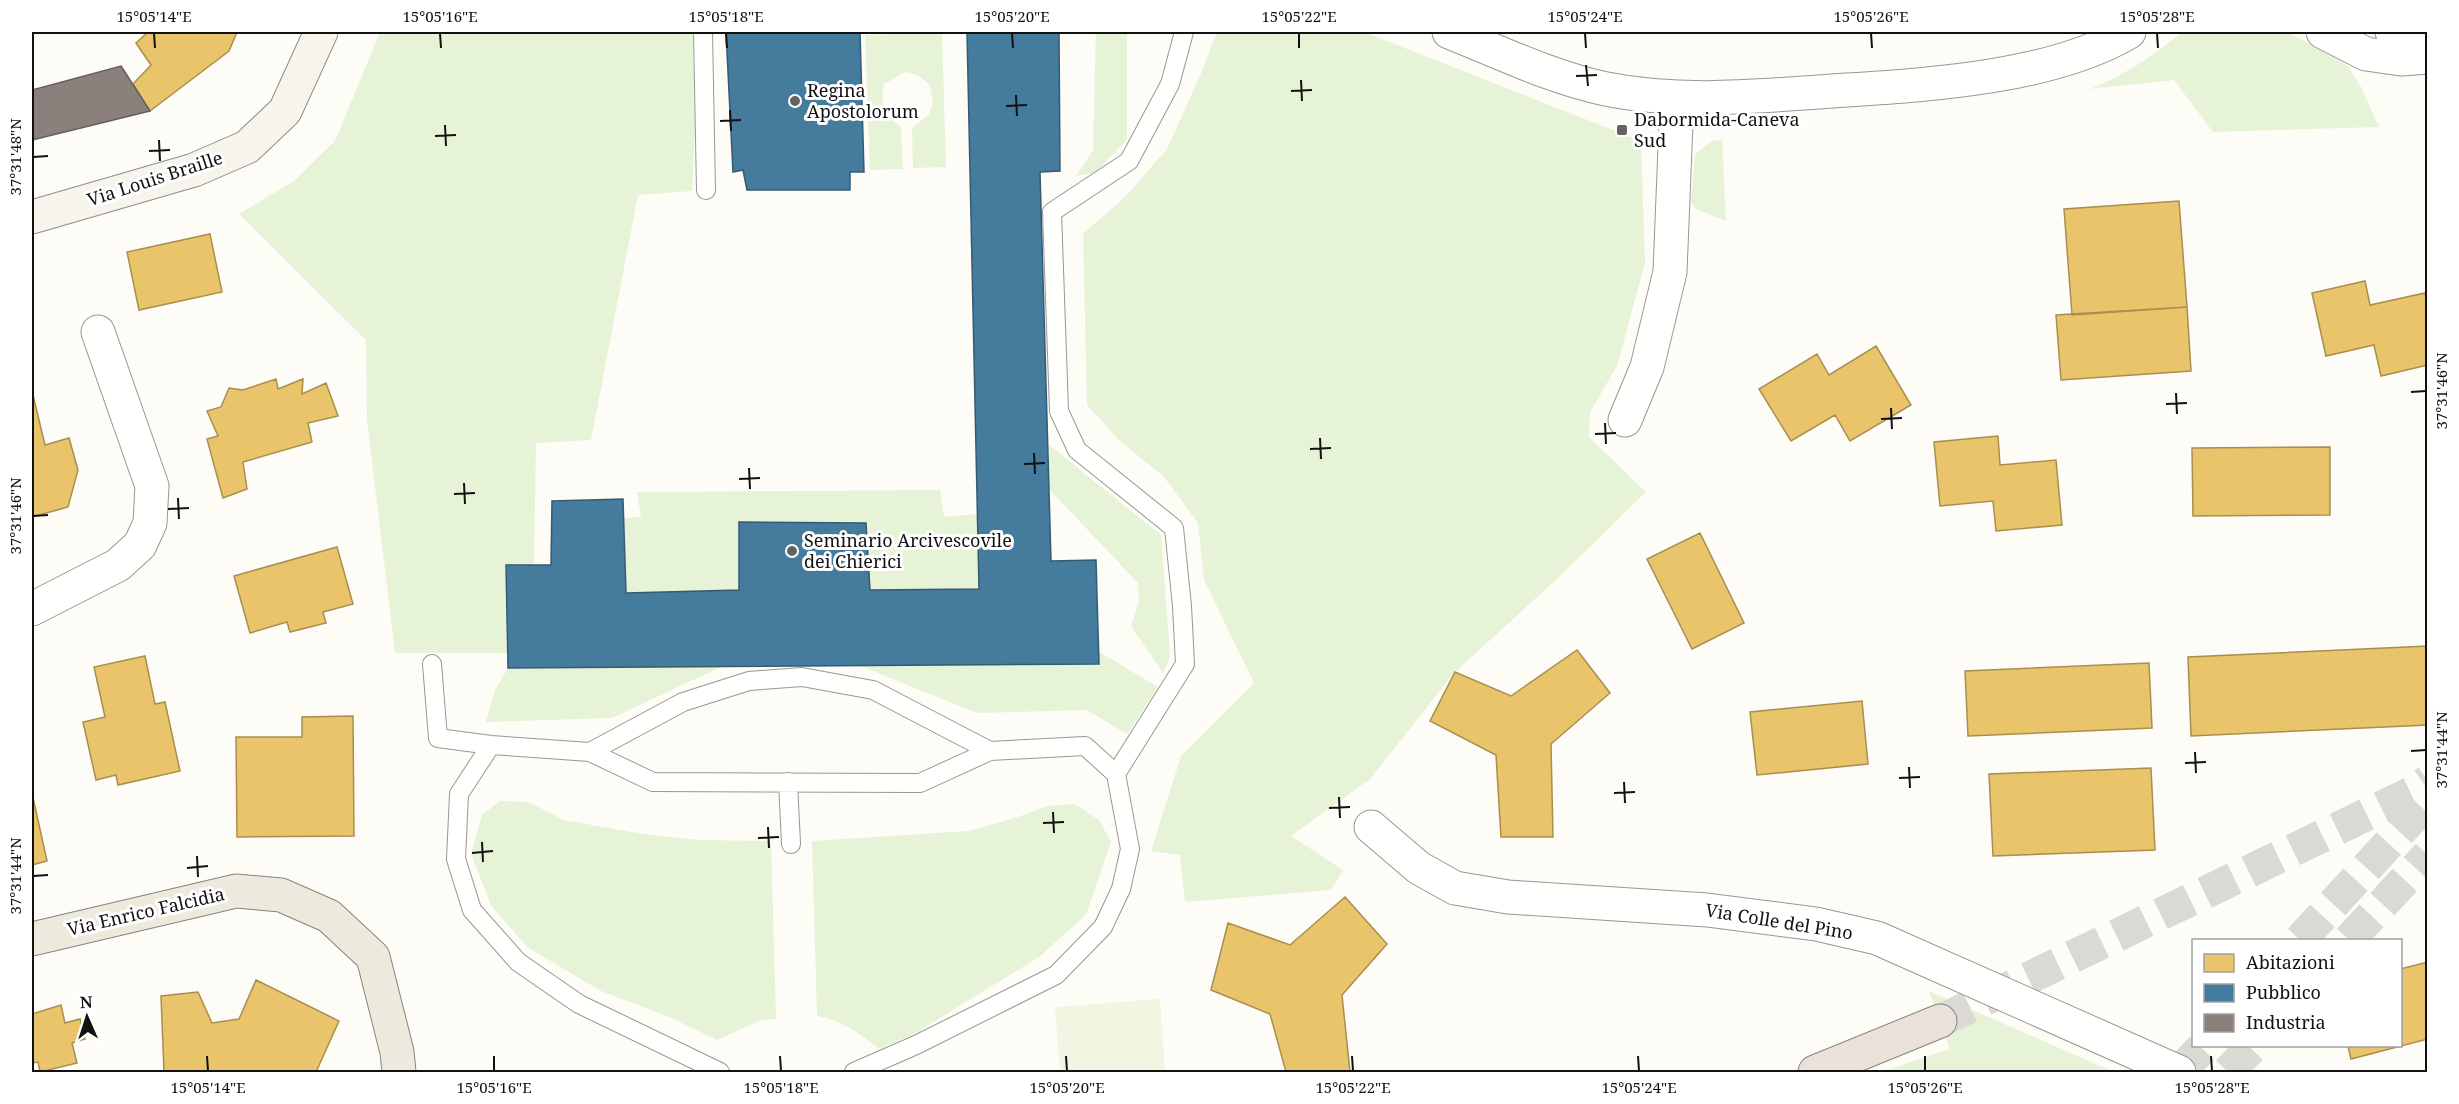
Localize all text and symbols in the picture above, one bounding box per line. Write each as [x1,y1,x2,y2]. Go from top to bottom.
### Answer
text: 15°05'14"E [116,6,192,26]
text: 15°05'16"E [402,6,478,26]
text: 15°05'18"E [688,6,764,26]
text: 15°05'20"E [974,6,1050,26]
text: 15°05'22"E [1261,6,1337,26]
text: 15°05'24"E [1547,6,1623,26]
text: 15°05'26"E [1833,6,1909,26]
text: 15°05'28"E [2119,6,2195,26]
place label: Regina Apostolorum [807,78,919,123]
marker: Regina Apostolorum [788,94,802,108]
place label: Dabormida-Caneva Sud [1634,107,1800,152]
text: 37°31'48"N [5,118,25,196]
marker: Dabormida-Caneva Sud [1615,123,1629,137]
street label: Via Louis Braille [84,145,225,211]
text: 37°31'46"N [2431,352,2451,430]
text: 37°31'46"N [5,477,25,555]
place label: Seminario Arcivescovile dei Chierici [804,528,1012,573]
marker: Seminario Arcivescovile dei Chierici [785,544,799,558]
text: 37°31'44"N [2431,711,2451,789]
text: 37°31'44"N [5,837,25,915]
street label: Via Enrico Falcidia [65,881,227,941]
street label: Via Colle del Pino [1704,897,1855,945]
legend [2192,939,2402,1047]
text: Abitazioni [2246,950,2335,974]
text: Pubblico [2246,980,2321,1004]
north arrow [57,987,117,1047]
text: N [79,991,93,1013]
text: Industria [2246,1010,2326,1034]
text: 15°05'14"E [170,1077,246,1097]
text: 15°05'16"E [456,1077,532,1097]
text: 15°05'18"E [743,1077,819,1097]
text: 15°05'20"E [1029,1077,1105,1097]
text: 15°05'22"E [1315,1077,1391,1097]
text: 15°05'24"E [1601,1077,1677,1097]
text: 15°05'26"E [1887,1077,1963,1097]
text: 15°05'28"E [2174,1077,2250,1097]

